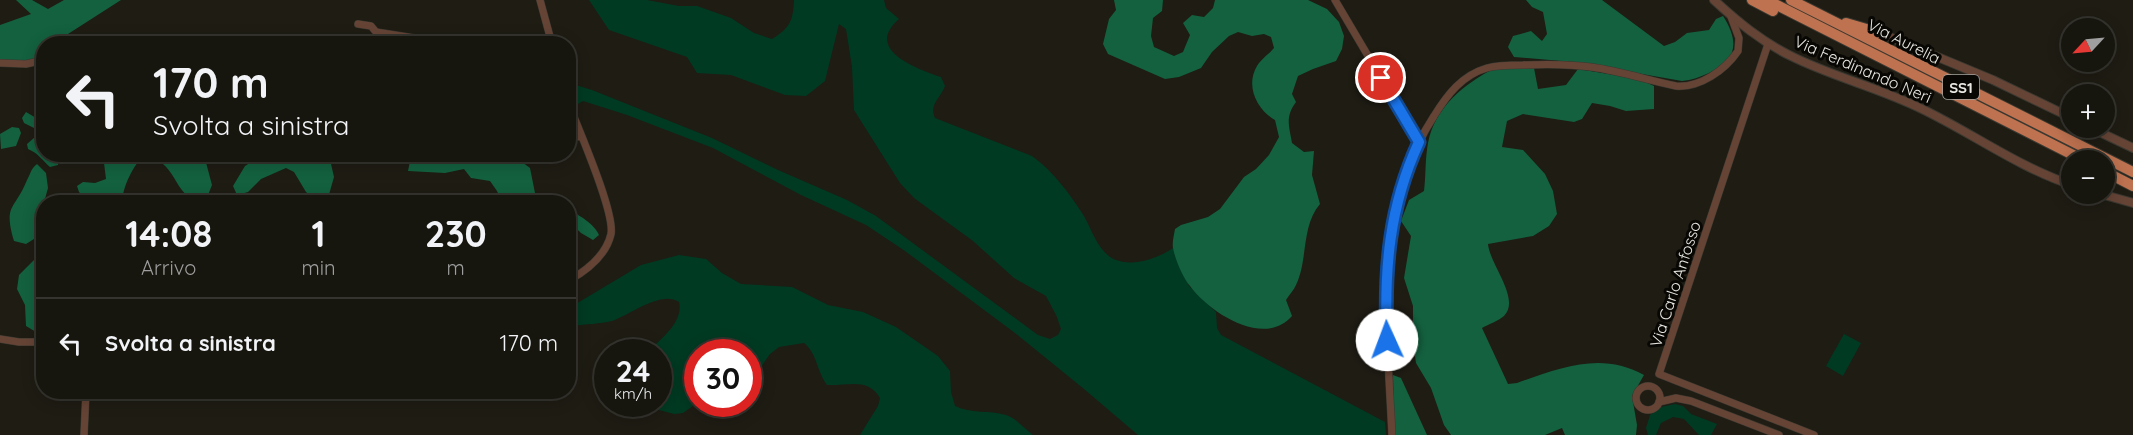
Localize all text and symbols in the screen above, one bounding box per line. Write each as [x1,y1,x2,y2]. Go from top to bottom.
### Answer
street label: Via Aurelia [1864,14,1944,68]
north arrow [2061,18,2115,72]
map controls [2061,18,2115,204]
street label: Via Ferdinando Neri [1791,31,1935,107]
pin [1355,52,1406,103]
text: 170 m [153,56,269,109]
icon: left [54,60,132,138]
icon: arrive [1364,61,1397,94]
road number: SS1 [1943,75,1979,99]
button: + [2061,84,2115,138]
text: Svolta a sinistra [153,108,349,142]
button: − [2061,150,2115,204]
text: 14:08 [125,211,212,256]
text: 1 [311,211,325,256]
text: 230 [425,211,487,256]
street label: Via Carlo Anfosso [1645,219,1705,349]
text: Arrivo [141,255,196,280]
text: min [301,255,336,280]
text: m [447,255,465,280]
position arrow [1355,308,1419,372]
icon: left [54,327,87,360]
text: Svolta a sinistra [105,329,276,357]
text: 170 m [499,329,558,357]
speed limit sign: 30 [684,339,762,417]
text: 24 [616,352,650,390]
text: km/h [614,384,652,403]

